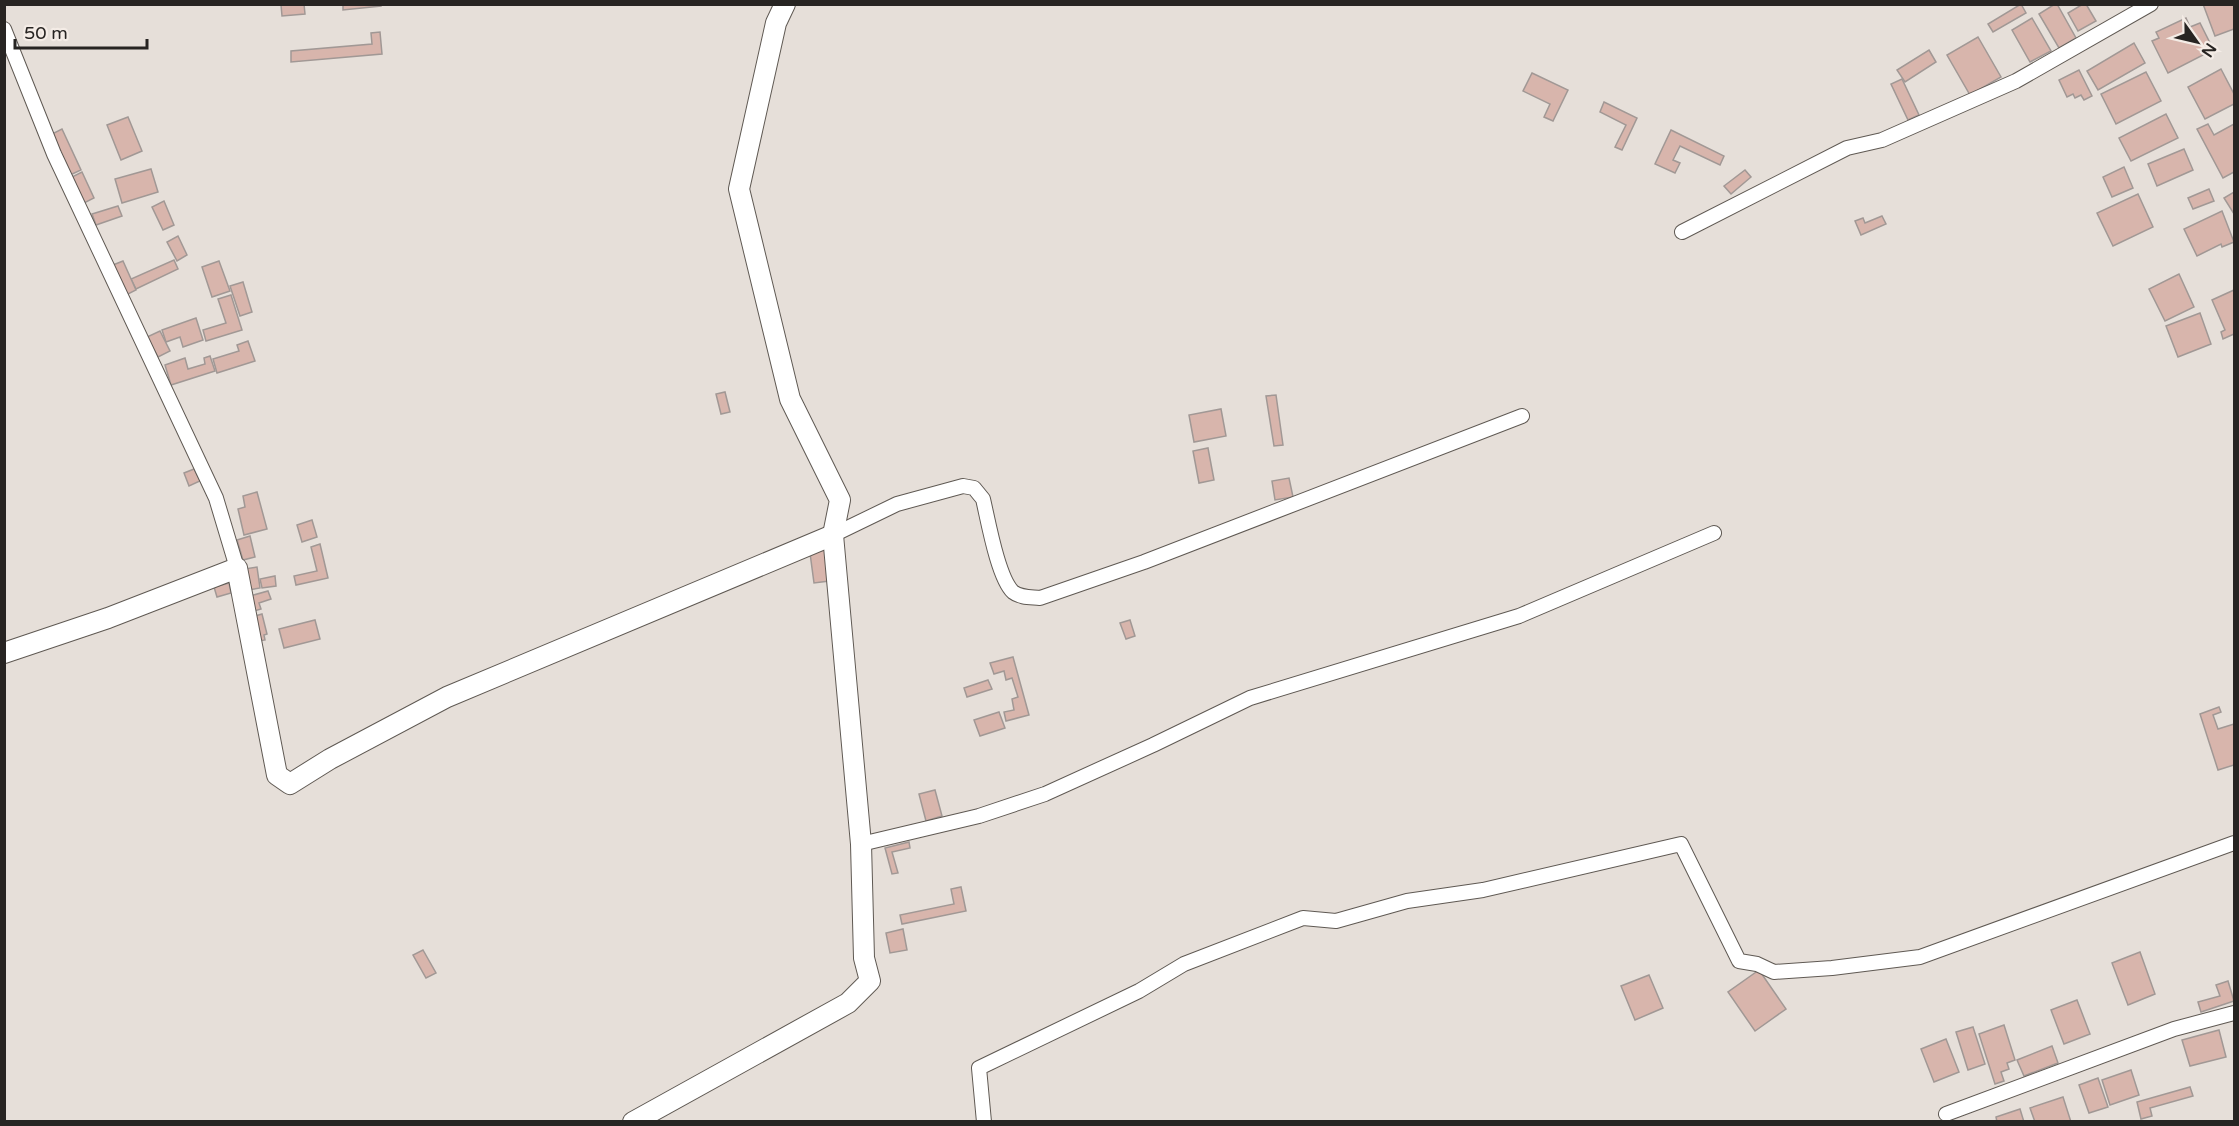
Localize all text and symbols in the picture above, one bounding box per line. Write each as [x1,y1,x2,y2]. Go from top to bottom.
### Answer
scale bar [15,12,147,50]
north arrow [2167,12,2227,72]
text: 50 m [24,22,68,44]
text: N [2197,39,2220,61]

